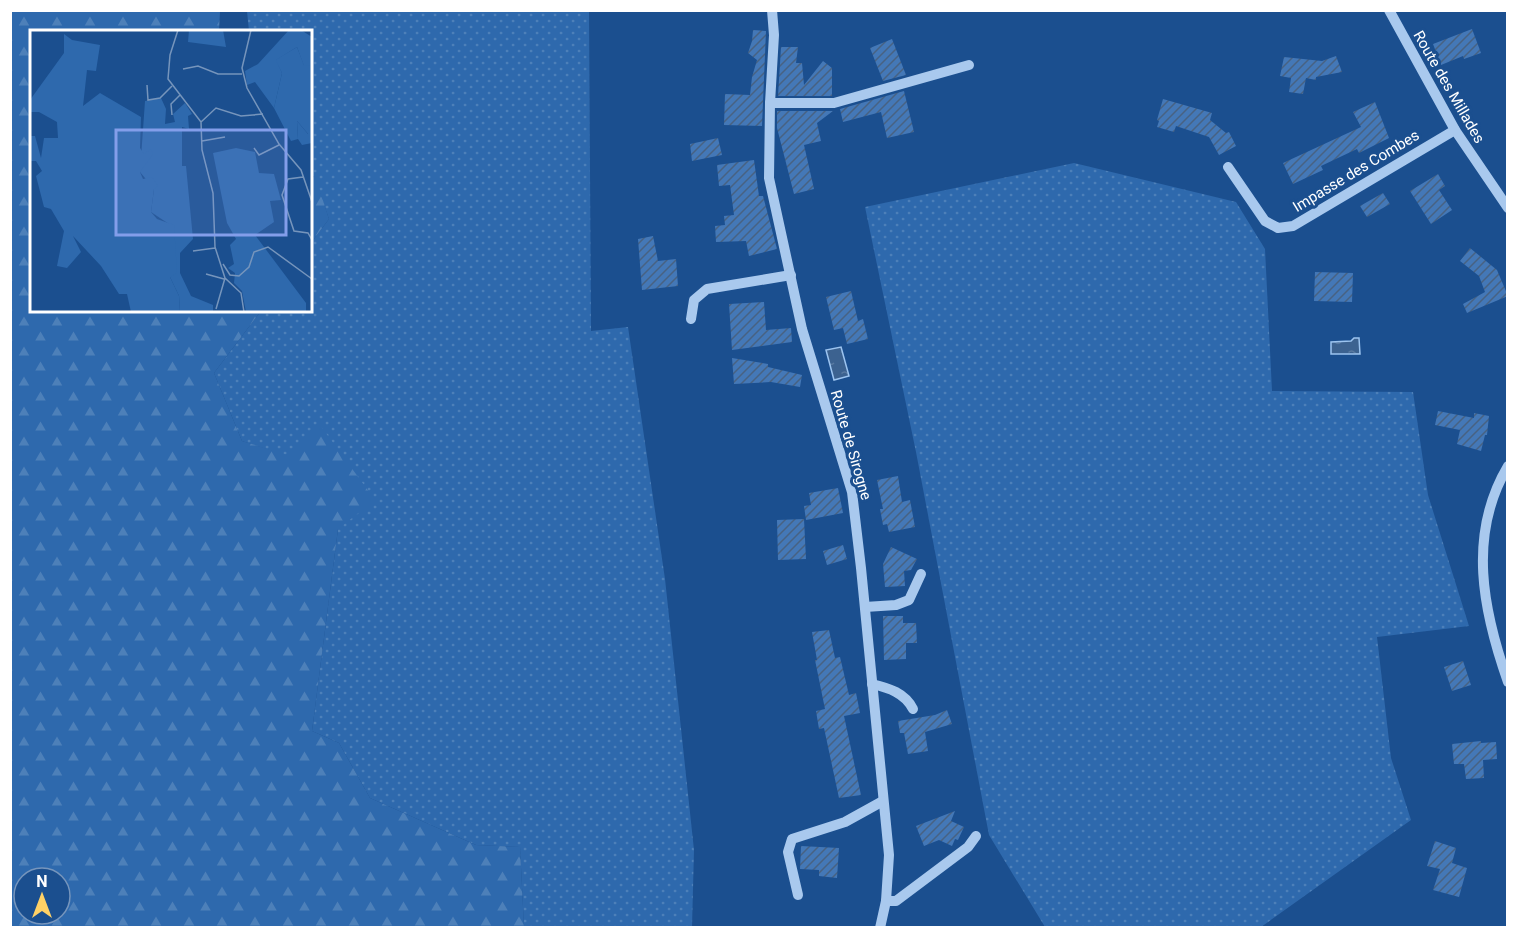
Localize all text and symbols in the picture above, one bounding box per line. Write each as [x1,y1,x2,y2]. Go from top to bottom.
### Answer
street label: Route des Millades [1409,28,1489,146]
inset map [30,30,312,312]
street label: Impasse des Combes [1289,126,1423,216]
street label: Route de Sirogne [827,388,875,502]
north arrow [12,866,72,926]
text: N [36,872,48,891]

